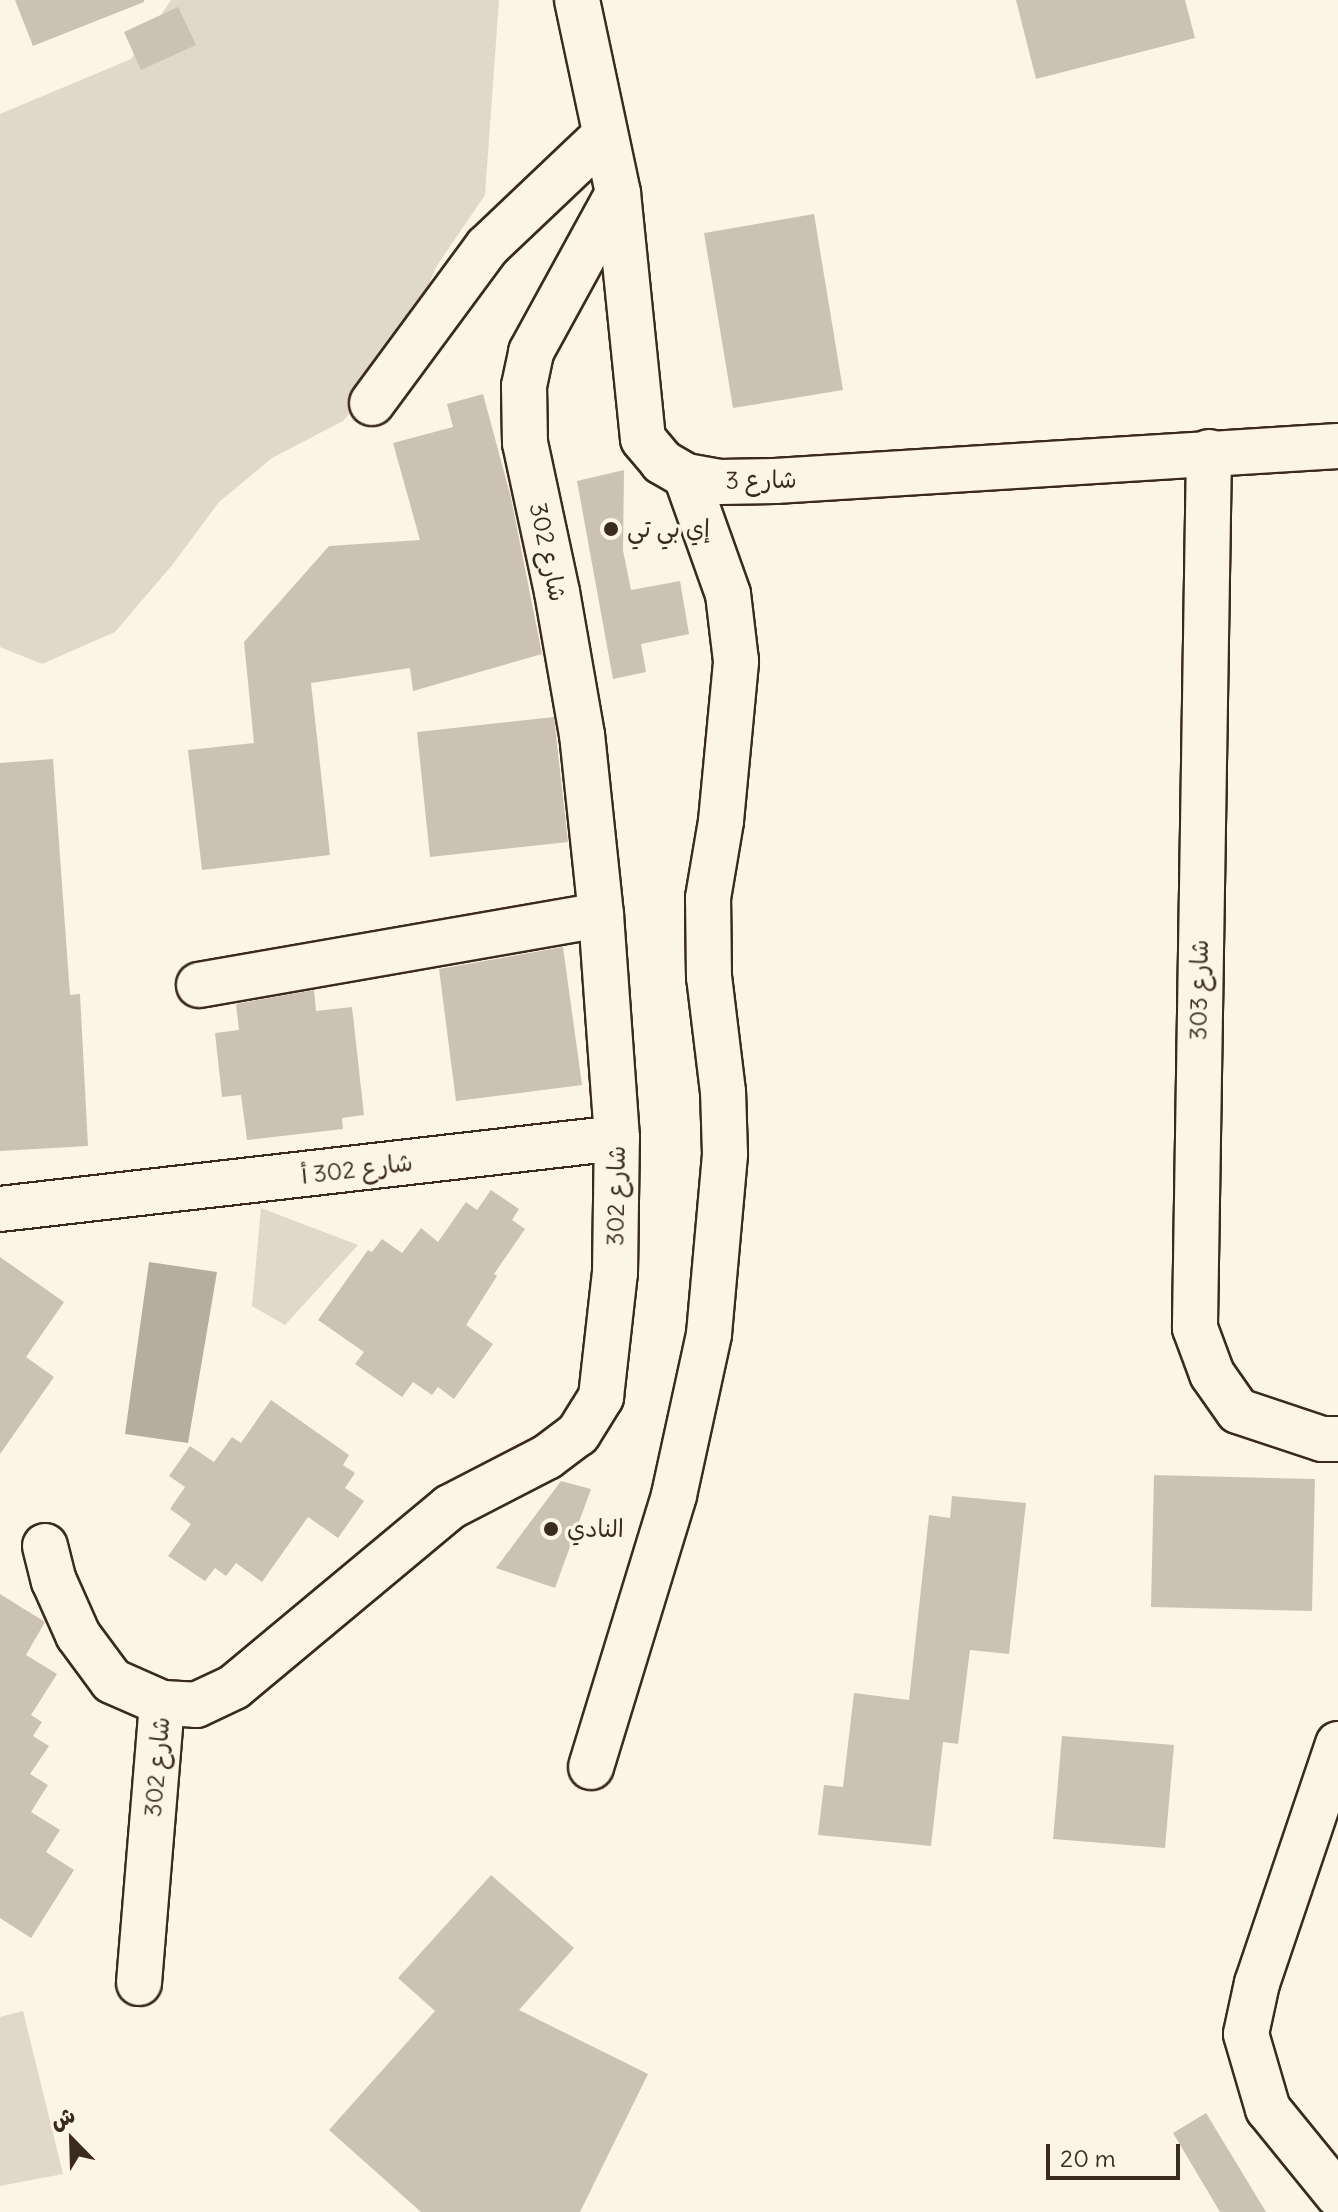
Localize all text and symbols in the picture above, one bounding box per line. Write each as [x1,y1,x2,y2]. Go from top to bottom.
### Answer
street label: شارع 3 [725,465,797,495]
street label: شارع 302 [523,500,573,604]
place label: إي بي تي [627,515,710,543]
marker: إي بي تي [602,520,620,538]
street label: شارع 303 [1184,939,1214,1041]
street label: شارع 302 [601,1146,631,1246]
street label: شارع 302 أ [300,1148,414,1190]
place label: النادي [567,1515,624,1543]
marker: النادي [542,1520,560,1538]
street label: شارع 302 [138,1716,176,1818]
north arrow [32,2100,112,2180]
text: ش [46,2100,79,2136]
scale bar [1050,2128,1184,2178]
text: 20 m [1060,2143,1116,2173]

